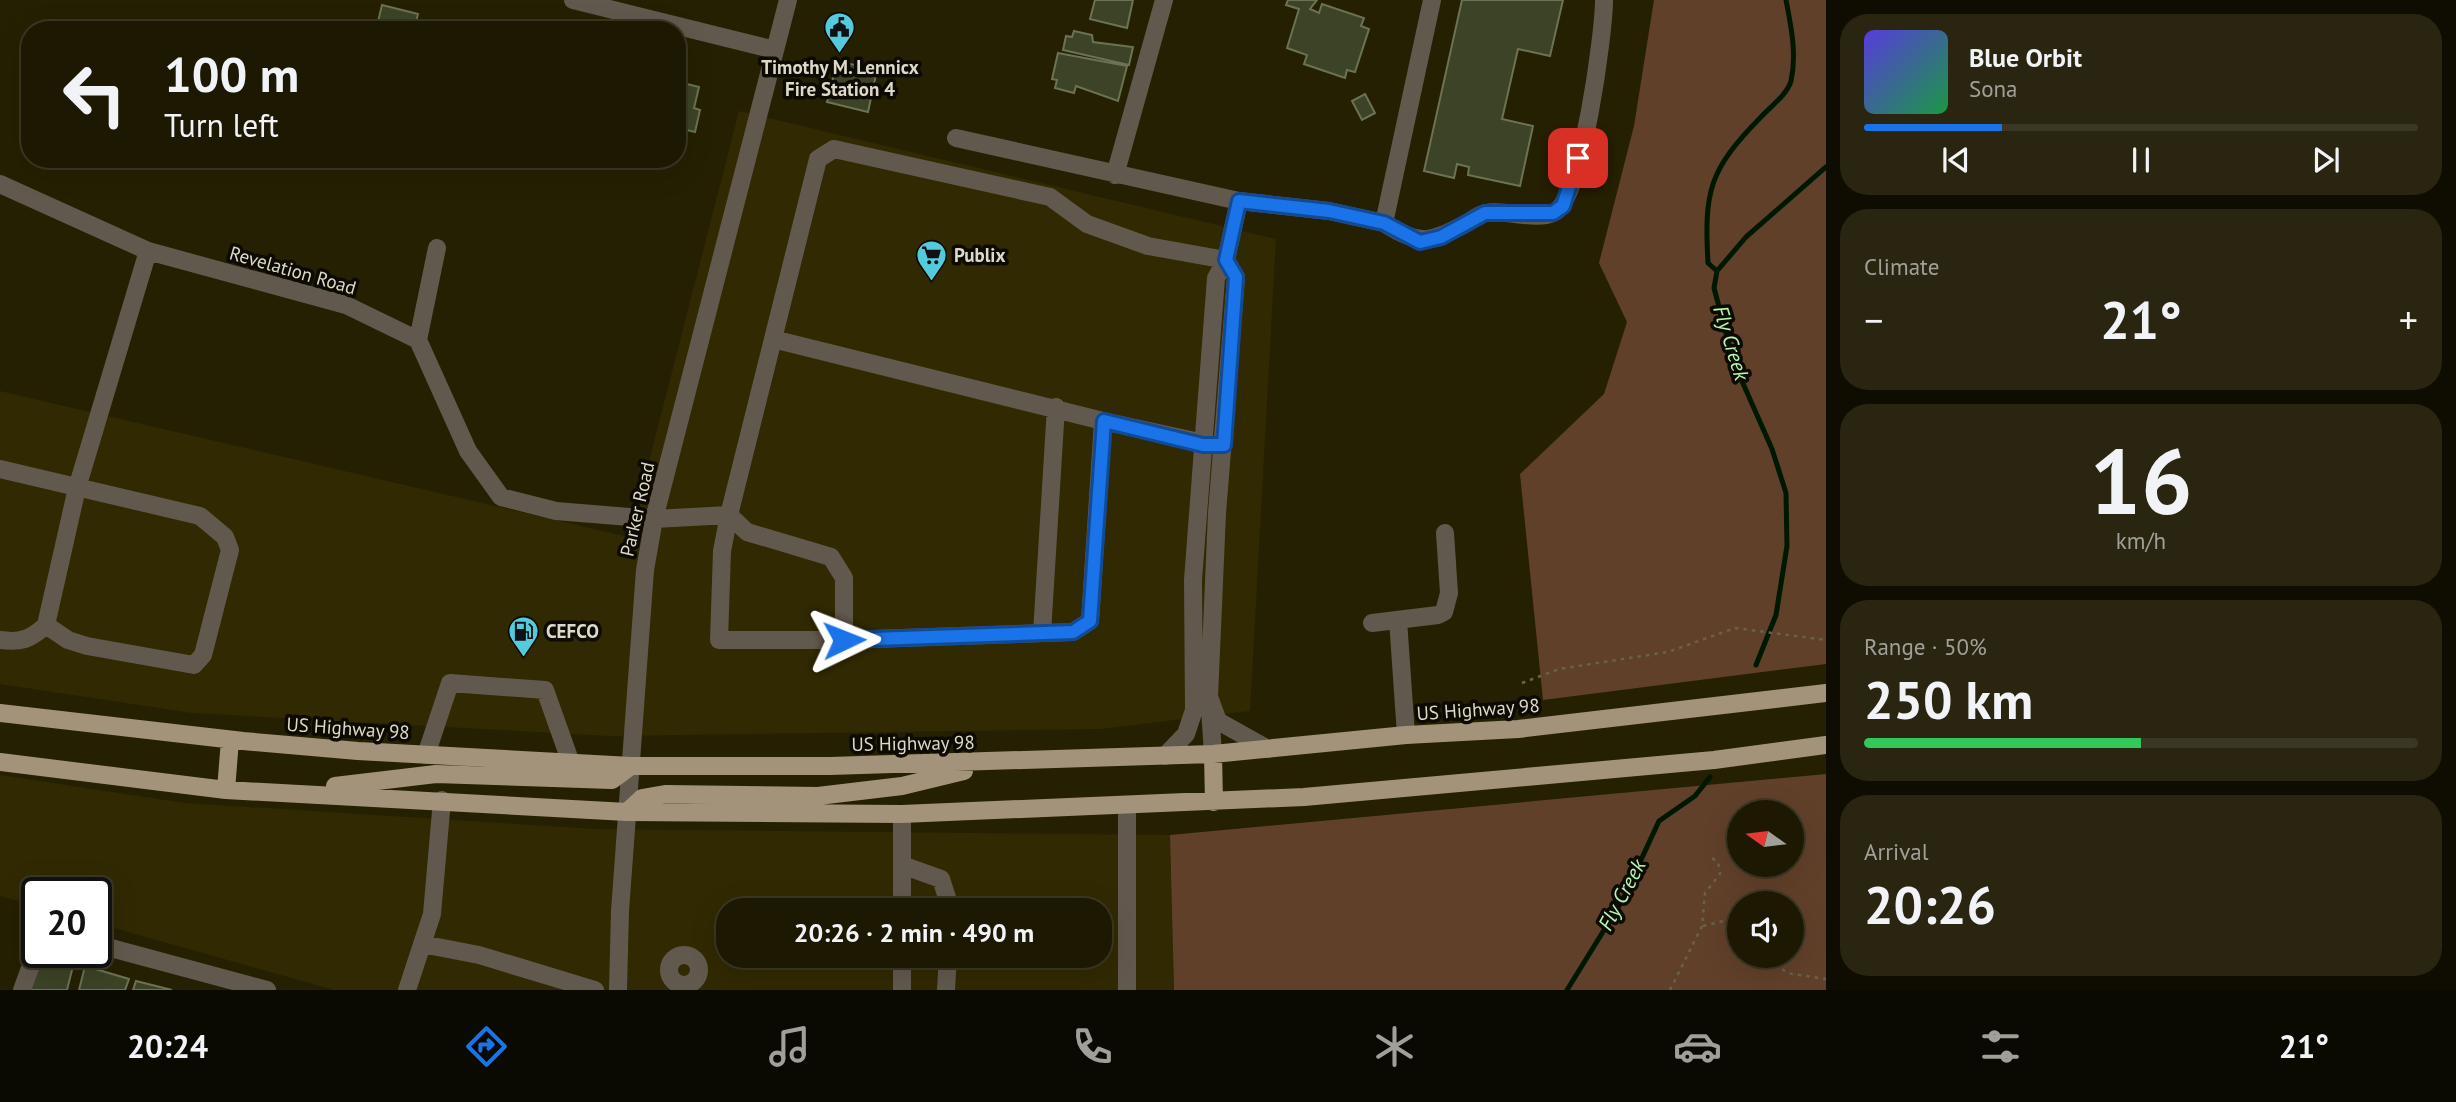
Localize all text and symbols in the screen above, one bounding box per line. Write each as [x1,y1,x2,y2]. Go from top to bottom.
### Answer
public building icon: Timothy M. Lennicx Fire Station 4 [823,11,857,55]
text: Blue Orbit [1969,41,2082,74]
text: 100 m [164,42,299,106]
icon: left [49,49,140,140]
place label: Timothy M. Lennicx Fire Station 4 [761,55,919,101]
text: Sona [1969,74,2018,103]
text: Turn left [164,104,279,146]
pin [1548,128,1608,188]
icon: arrive [1559,139,1597,177]
icon: previous [1937,141,1975,179]
icon: pause [2122,141,2160,179]
icon: next [2307,141,2345,179]
supermarket icon: Publix [914,238,948,282]
street label: Revelation Road [227,240,359,300]
place label: Publix [954,243,1005,267]
text: Climate [1864,252,1939,281]
text: 21° [2100,286,2182,353]
text: − [1864,295,1883,344]
text: + [2399,295,2418,344]
water label: Fly Creek [1707,302,1756,385]
text: 16 [2089,421,2193,539]
street label: Parker Road [614,459,660,559]
text: km/h [2116,526,2166,555]
position arrow [807,603,881,677]
fuel station icon: CEFCO [506,614,540,658]
place label: CEFCO [546,619,599,643]
text: Range · 50% [1864,632,1987,661]
text: 250 km [1864,666,2033,733]
street label: US Highway 98 [1416,693,1540,725]
street label: US Highway 98 [286,712,410,744]
street label: US Highway 98 [851,730,975,756]
north arrow [1727,800,1804,877]
map controls [1727,800,1804,968]
text: Arrival [1864,837,1928,866]
water label: Fly Creek [1592,853,1652,935]
text: 20:26 [1864,871,1996,938]
speed limit sign: 20 [21,877,112,968]
button: sound [1727,891,1804,968]
text: 20:26 · 2 min · 490 m [794,916,1034,949]
icon: directions [462,1022,511,1071]
icon: music [765,1022,814,1071]
icon: phone [1068,1022,1117,1071]
icon: climate [1370,1022,1419,1071]
icon: car [1673,1022,1722,1071]
icon: filters [1976,1022,2025,1071]
text: 20:24 [127,1025,208,1067]
text: 21° [2279,1025,2329,1067]

